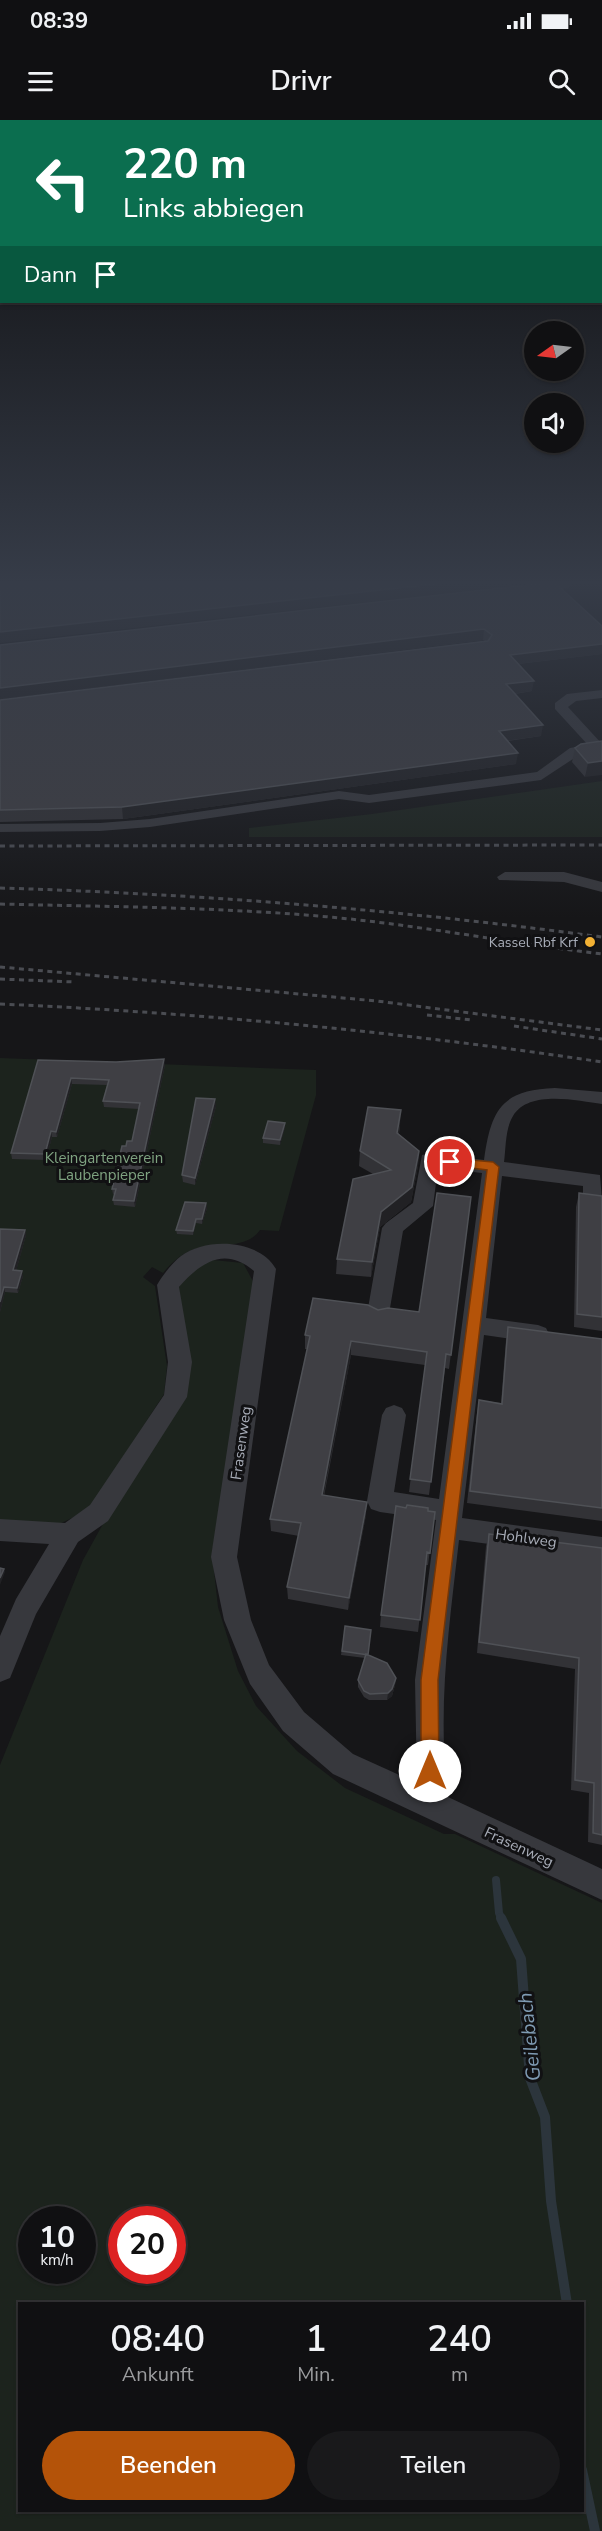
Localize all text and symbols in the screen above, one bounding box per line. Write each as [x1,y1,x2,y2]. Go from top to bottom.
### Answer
text: 08:39 [30,6,88,36]
text: Drivr [270,63,332,100]
icon: menu [24,65,57,98]
icon: search [545,65,578,98]
text: 220 m [123,136,247,193]
icon: left [24,144,102,222]
text: Links abbiegen [123,190,304,227]
icon: arrive [89,258,122,291]
text: Dann [24,260,77,290]
north arrow [524,321,584,381]
map controls [524,321,584,453]
button: sound [524,393,584,453]
place label: Kassel Rbf Krf [489,933,578,952]
marker: Kassel Rbf Krf [583,935,597,949]
pin [424,1136,475,1187]
icon: arrive [433,1145,466,1178]
park label: Kleingartenverein Laubenpieper [45,1148,163,1185]
street label: Frasenweg [226,1405,256,1481]
street label: Hohlweg [494,1524,558,1552]
position arrow [398,1739,462,1803]
street label: Frasenweg [481,1822,557,1872]
water label: Geilebach [511,1991,548,2083]
speed limit sign: 20 [108,2206,186,2284]
text: 10 [39,2217,75,2258]
text: km/h [40,2250,74,2270]
text: 08:40 [110,2315,205,2364]
text: 1 [305,2315,327,2364]
text: 240 [427,2315,492,2364]
text: Ankunft [122,2361,193,2388]
text: Min. [297,2361,335,2388]
text: m [451,2361,468,2388]
button: Beenden [42,2431,295,2500]
button: Teilen [307,2431,560,2500]

